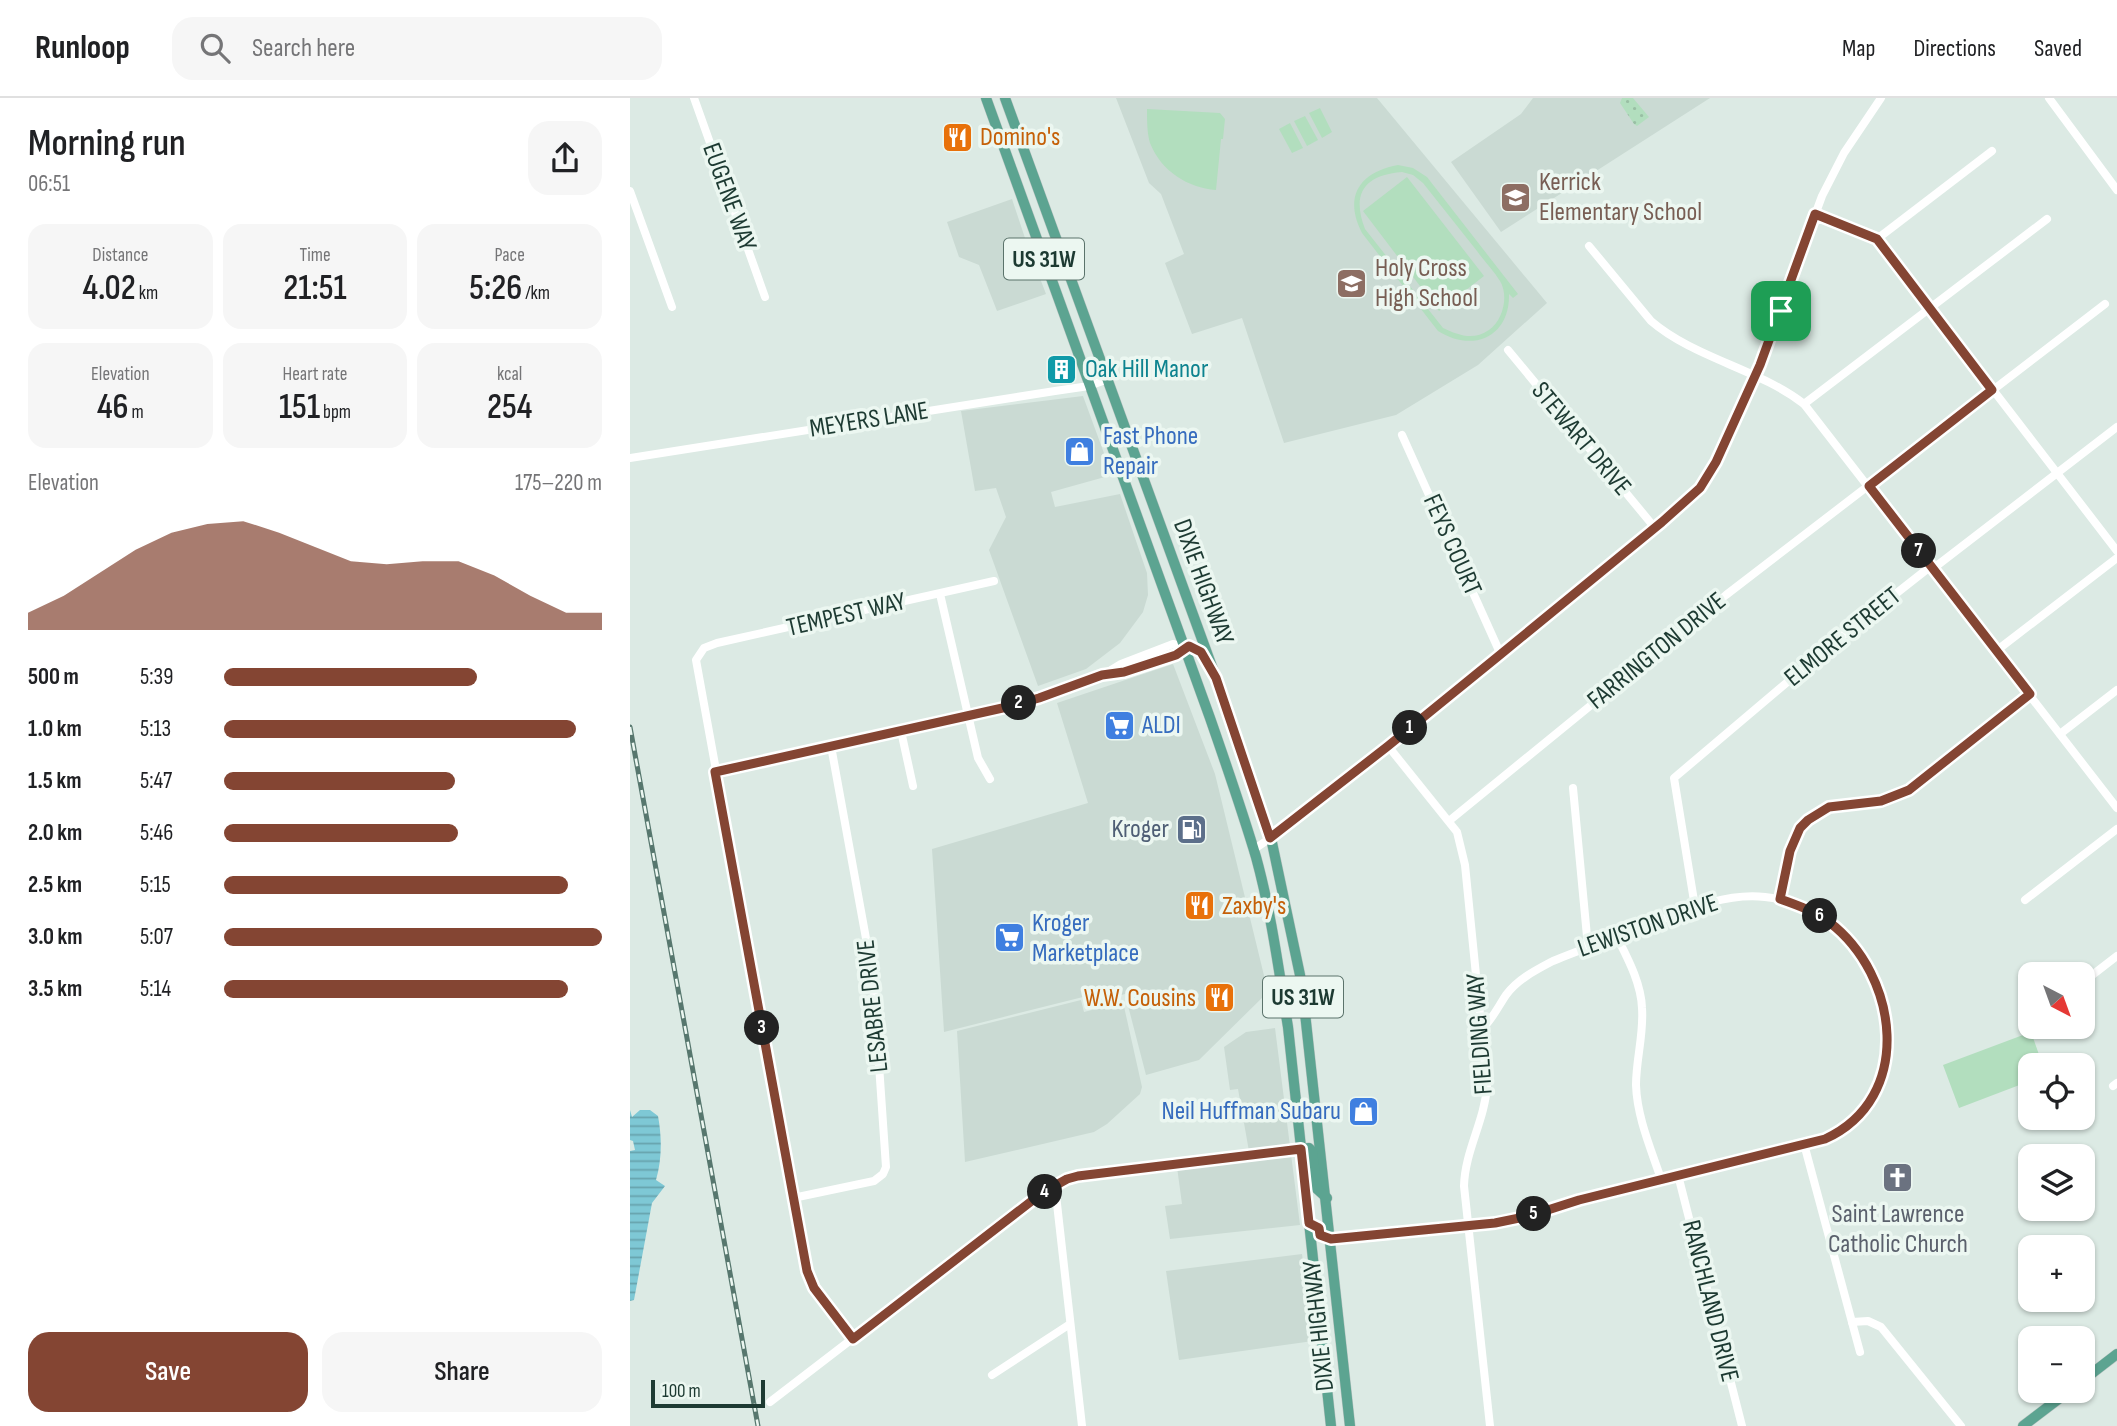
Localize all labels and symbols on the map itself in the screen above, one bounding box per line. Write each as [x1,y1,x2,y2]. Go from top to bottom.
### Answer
restaurant icon: Domino's [940,120,974,154]
place label: Domino's [980,122,1060,153]
street label: EUGENE WAY [695,139,763,255]
place label: Kerrick Elementary School [1539,167,1702,228]
school or university icon: Kerrick Elementary School [1499,180,1533,214]
road number: US 31W [1004,238,1084,280]
place label: Holy Cross High School [1375,253,1478,314]
school or university icon: Holy Cross High School [1335,266,1369,300]
pin [1751,281,1811,341]
building icon: Oak Hill Manor [1045,352,1079,386]
place label: Oak Hill Manor [1085,354,1209,385]
street label: STEWART DRIVE [1525,376,1637,502]
street label: MEYERS LANE [807,395,931,445]
place label: Fast Phone Repair [1103,421,1198,482]
shop icon: Fast Phone Repair [1063,434,1097,468]
street label: FEYS COURT [1416,490,1488,600]
street label: DIXIE HIGHWAY [1166,515,1240,649]
pin: 7 [1902,533,1936,568]
street label: ELMORE STREET [1778,581,1908,693]
street label: TEMPEST WAY [783,586,909,644]
street label: FARRINGTON DRIVE [1582,586,1732,716]
pin: 2 [1002,686,1036,720]
supermarket icon: ALDI [1102,708,1136,742]
place label: ALDI [1141,710,1181,741]
pin: 1 [1392,710,1428,746]
fuel station icon: Kroger [1175,812,1209,846]
place label: Kroger [1111,814,1170,845]
street label: LEWISTON DRIVE [1574,888,1722,964]
restaurant icon: Zaxby's [1182,889,1216,923]
place label: Zaxby's [1222,891,1286,922]
pin: 6 [1802,898,1838,934]
place label: Kroger Marketplace [1032,908,1139,969]
supermarket icon: Kroger Marketplace [992,921,1026,955]
street label: LESABRE DRIVE [851,938,895,1074]
north arrow [2018,962,2095,1040]
street label: FIELDING WAY [1460,972,1500,1096]
road number: US 31W [1263,976,1343,1017]
restaurant icon: W.W. Cousins [1202,981,1236,1015]
place label: W.W. Cousins [1084,983,1196,1014]
pin: 3 [744,1010,780,1046]
shop icon: Neil Huffman Subaru [1347,1094,1381,1128]
place label: Neil Huffman Subaru [1161,1096,1341,1127]
church icon: Saint Lawrence Catholic Church [1881,1161,1915,1195]
pin: 4 [1028,1174,1062,1210]
pin: 5 [1516,1196,1552,1232]
place label: Saint Lawrence Catholic Church [1828,1199,1968,1260]
street label: RANCHLAND DRIVE [1675,1217,1745,1385]
street label: DIXIE HIGHWAY [1297,1259,1341,1393]
scale bar [651,1377,765,1409]

